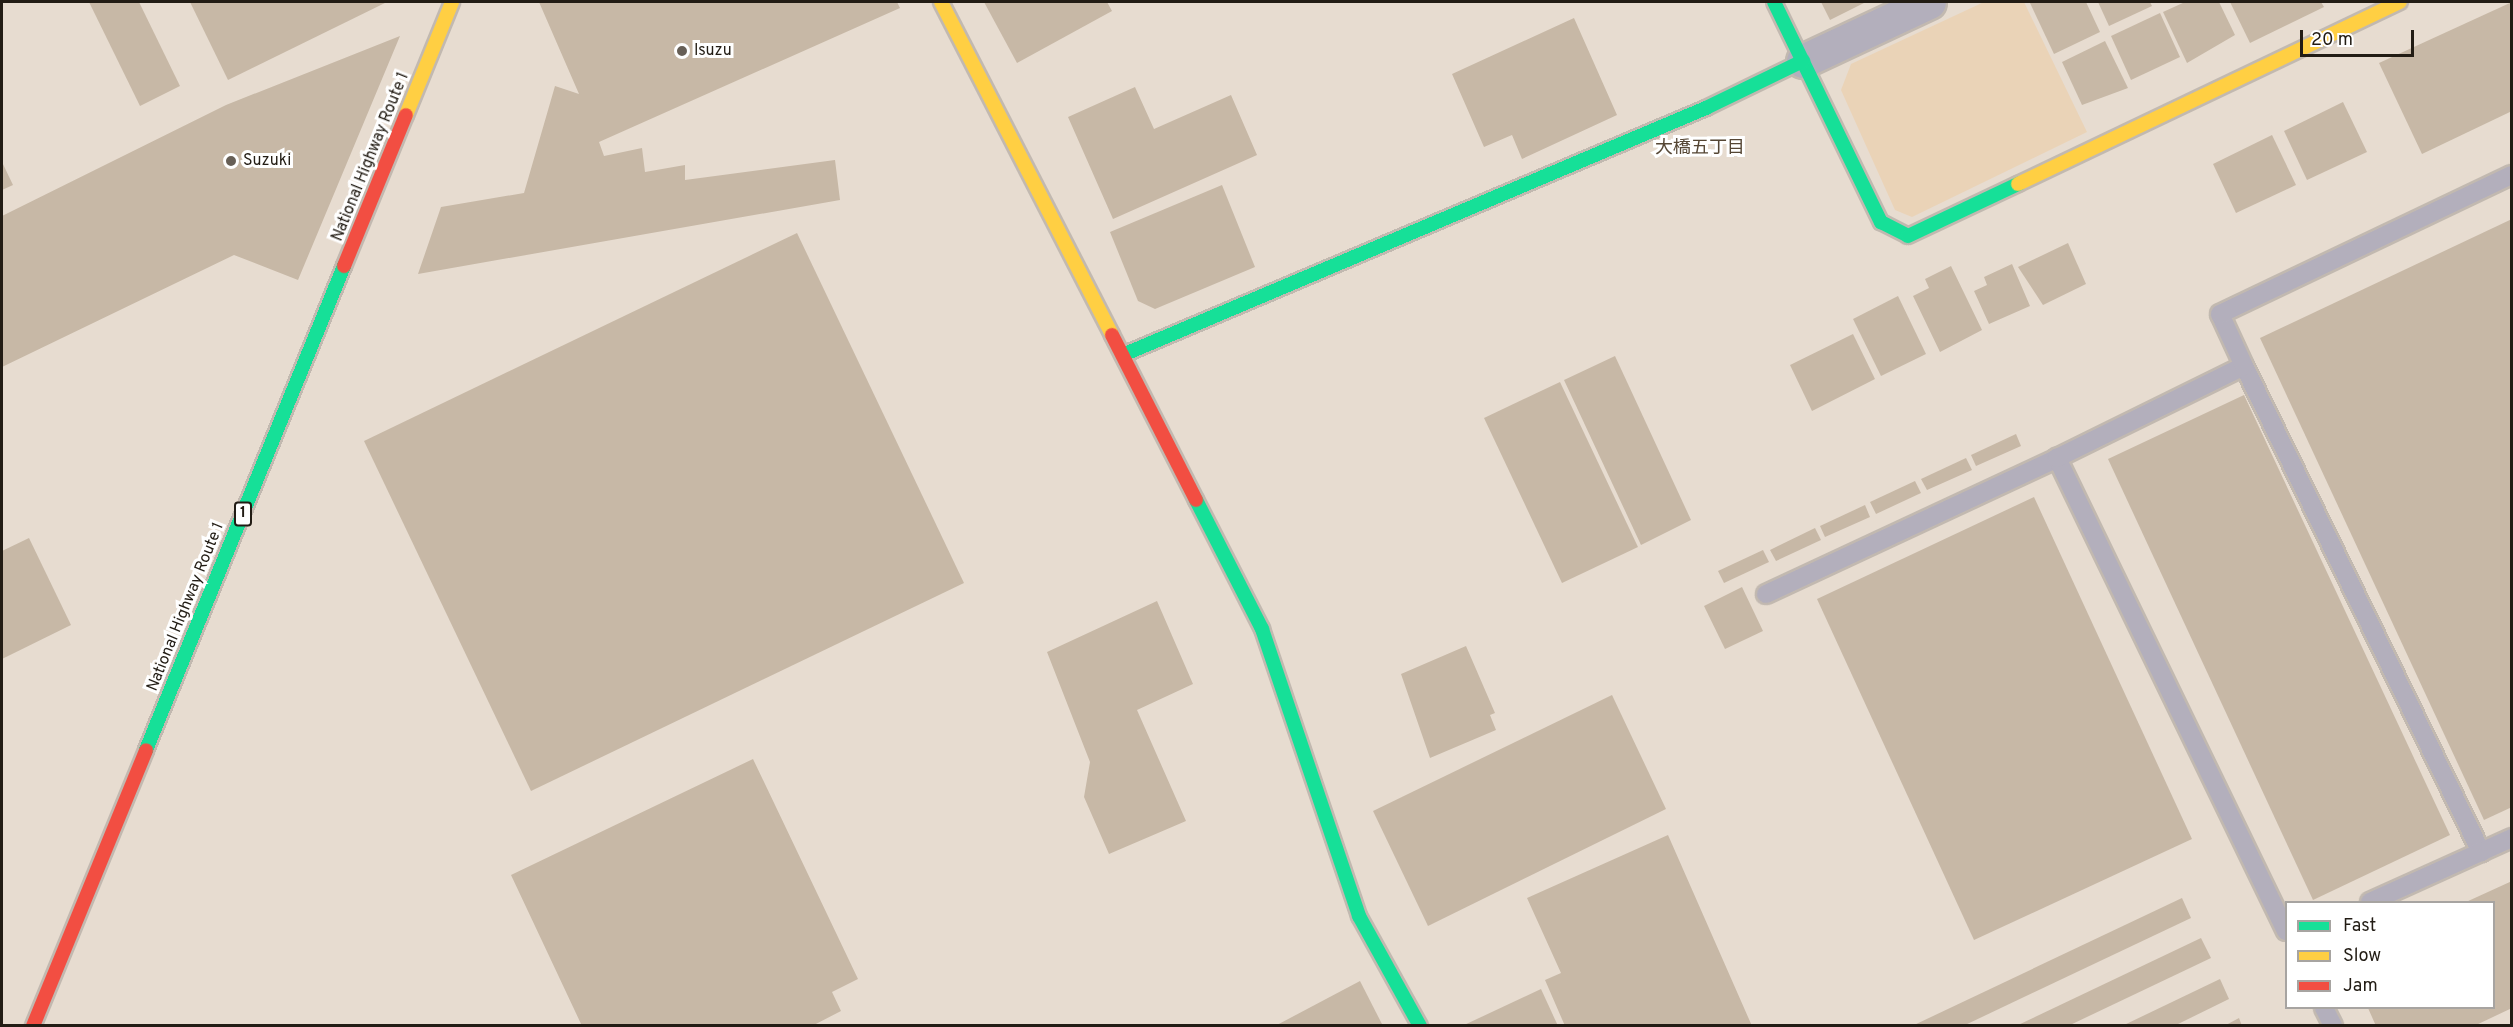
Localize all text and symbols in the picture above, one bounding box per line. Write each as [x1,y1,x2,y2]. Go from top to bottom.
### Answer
scale bar [2303,18,2417,56]
text: 20 m [2311,29,2353,52]
place label: Isuzu [694,41,732,61]
marker: Isuzu [675,44,689,58]
street label: National Highway Route 1 [328,70,414,244]
district label: 大橋五丁目 [1655,138,1745,160]
place label: Suzuki [243,151,291,171]
marker: Suzuki [224,154,238,168]
road number: 1 [234,502,252,526]
street label: National Highway Route 1 [143,520,229,694]
legend [2285,901,2495,1009]
text: Fast [2343,915,2376,938]
text: Slow [2343,945,2381,968]
text: Jam [2343,975,2378,998]

